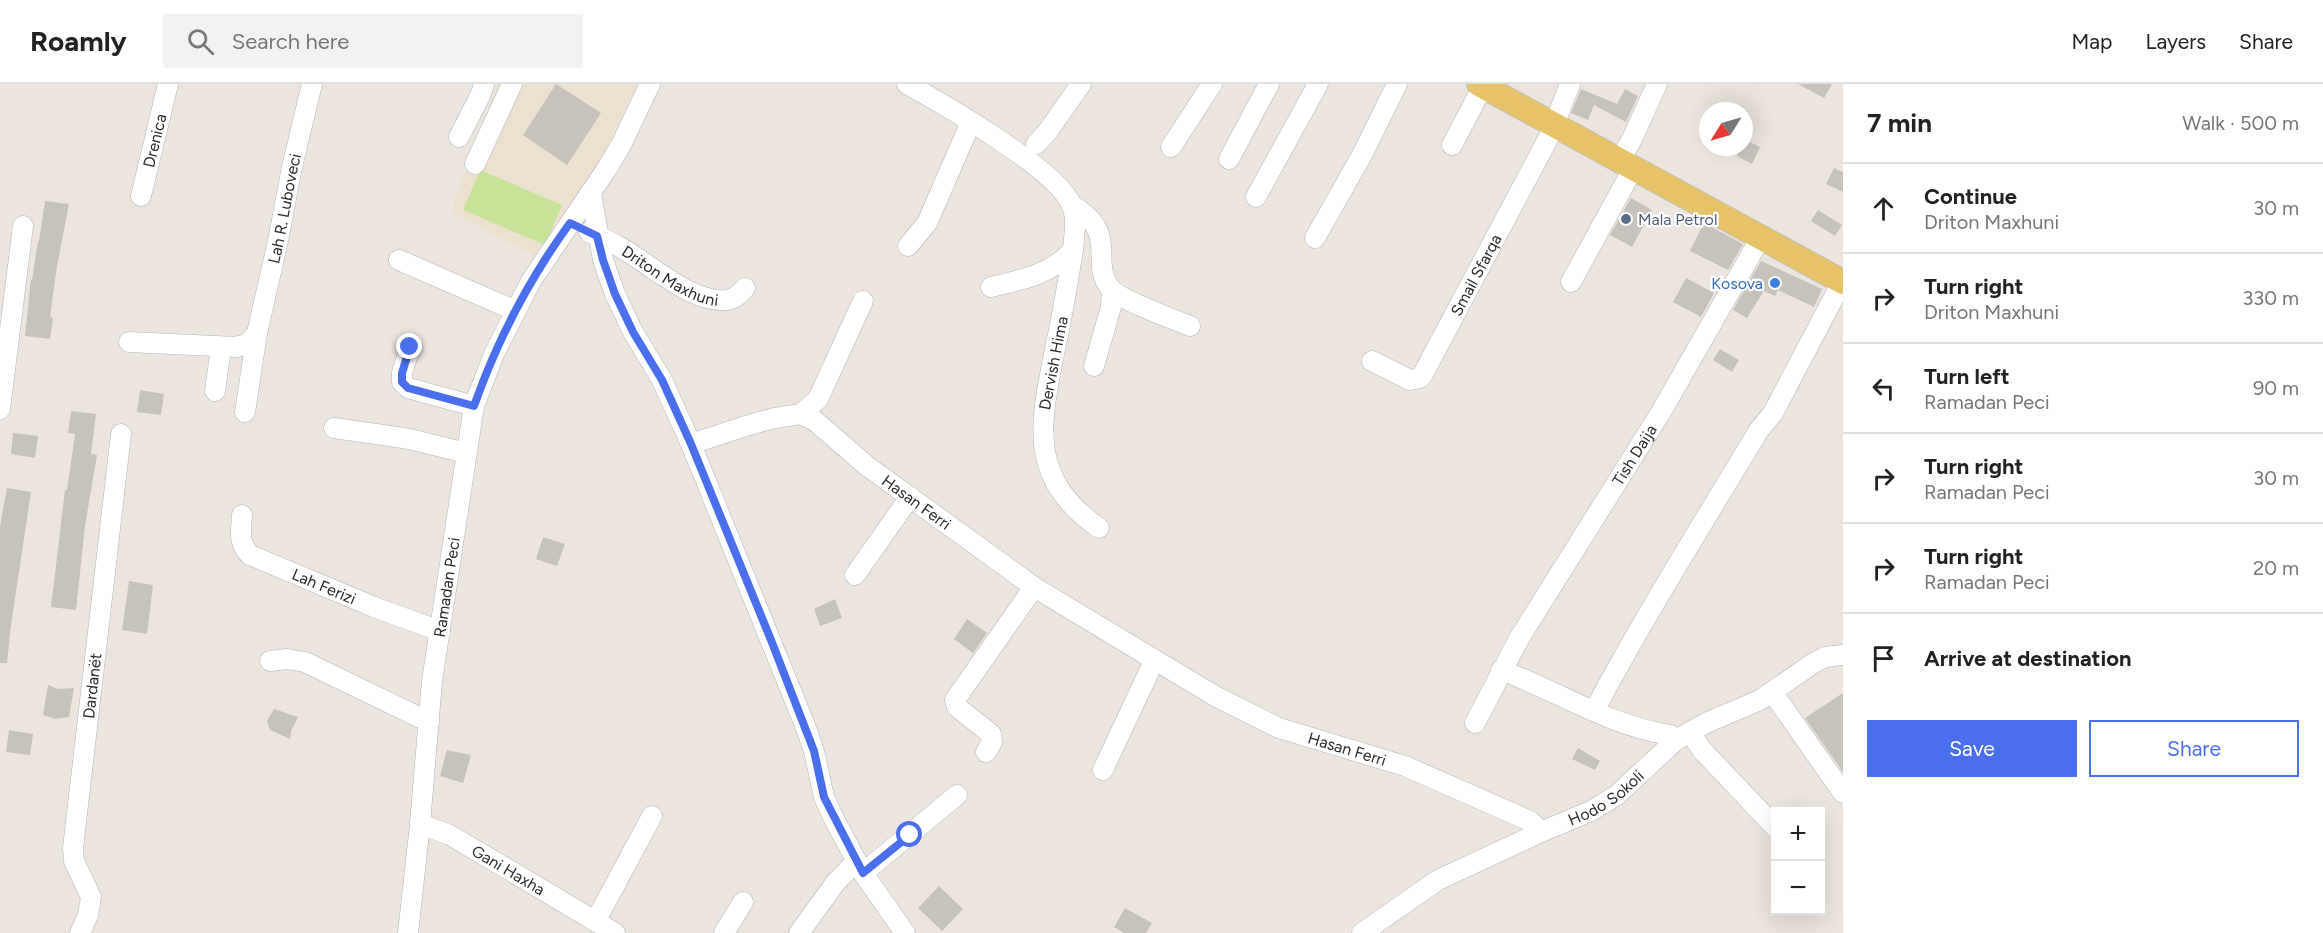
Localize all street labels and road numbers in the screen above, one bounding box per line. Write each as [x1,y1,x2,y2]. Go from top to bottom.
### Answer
street label: Drenica [139,112,170,170]
street label: Lah R. Luboveci [264,151,305,265]
street label: Smail Sfarqa [1447,231,1506,319]
street label: Driton Maxhuni [618,242,719,310]
street label: Dervish Hima [1035,315,1072,412]
street label: Tish Daija [1608,421,1661,489]
street label: Hasan Ferri [878,471,955,534]
street label: Ramadan Peci [430,536,464,639]
street label: Lah Ferizi [289,565,359,608]
street label: Dardanët [79,652,106,720]
street label: Hasan Ferri [1306,728,1388,770]
street label: Hodo Sokoli [1565,766,1648,830]
street label: Gani Haxha [468,841,548,899]

